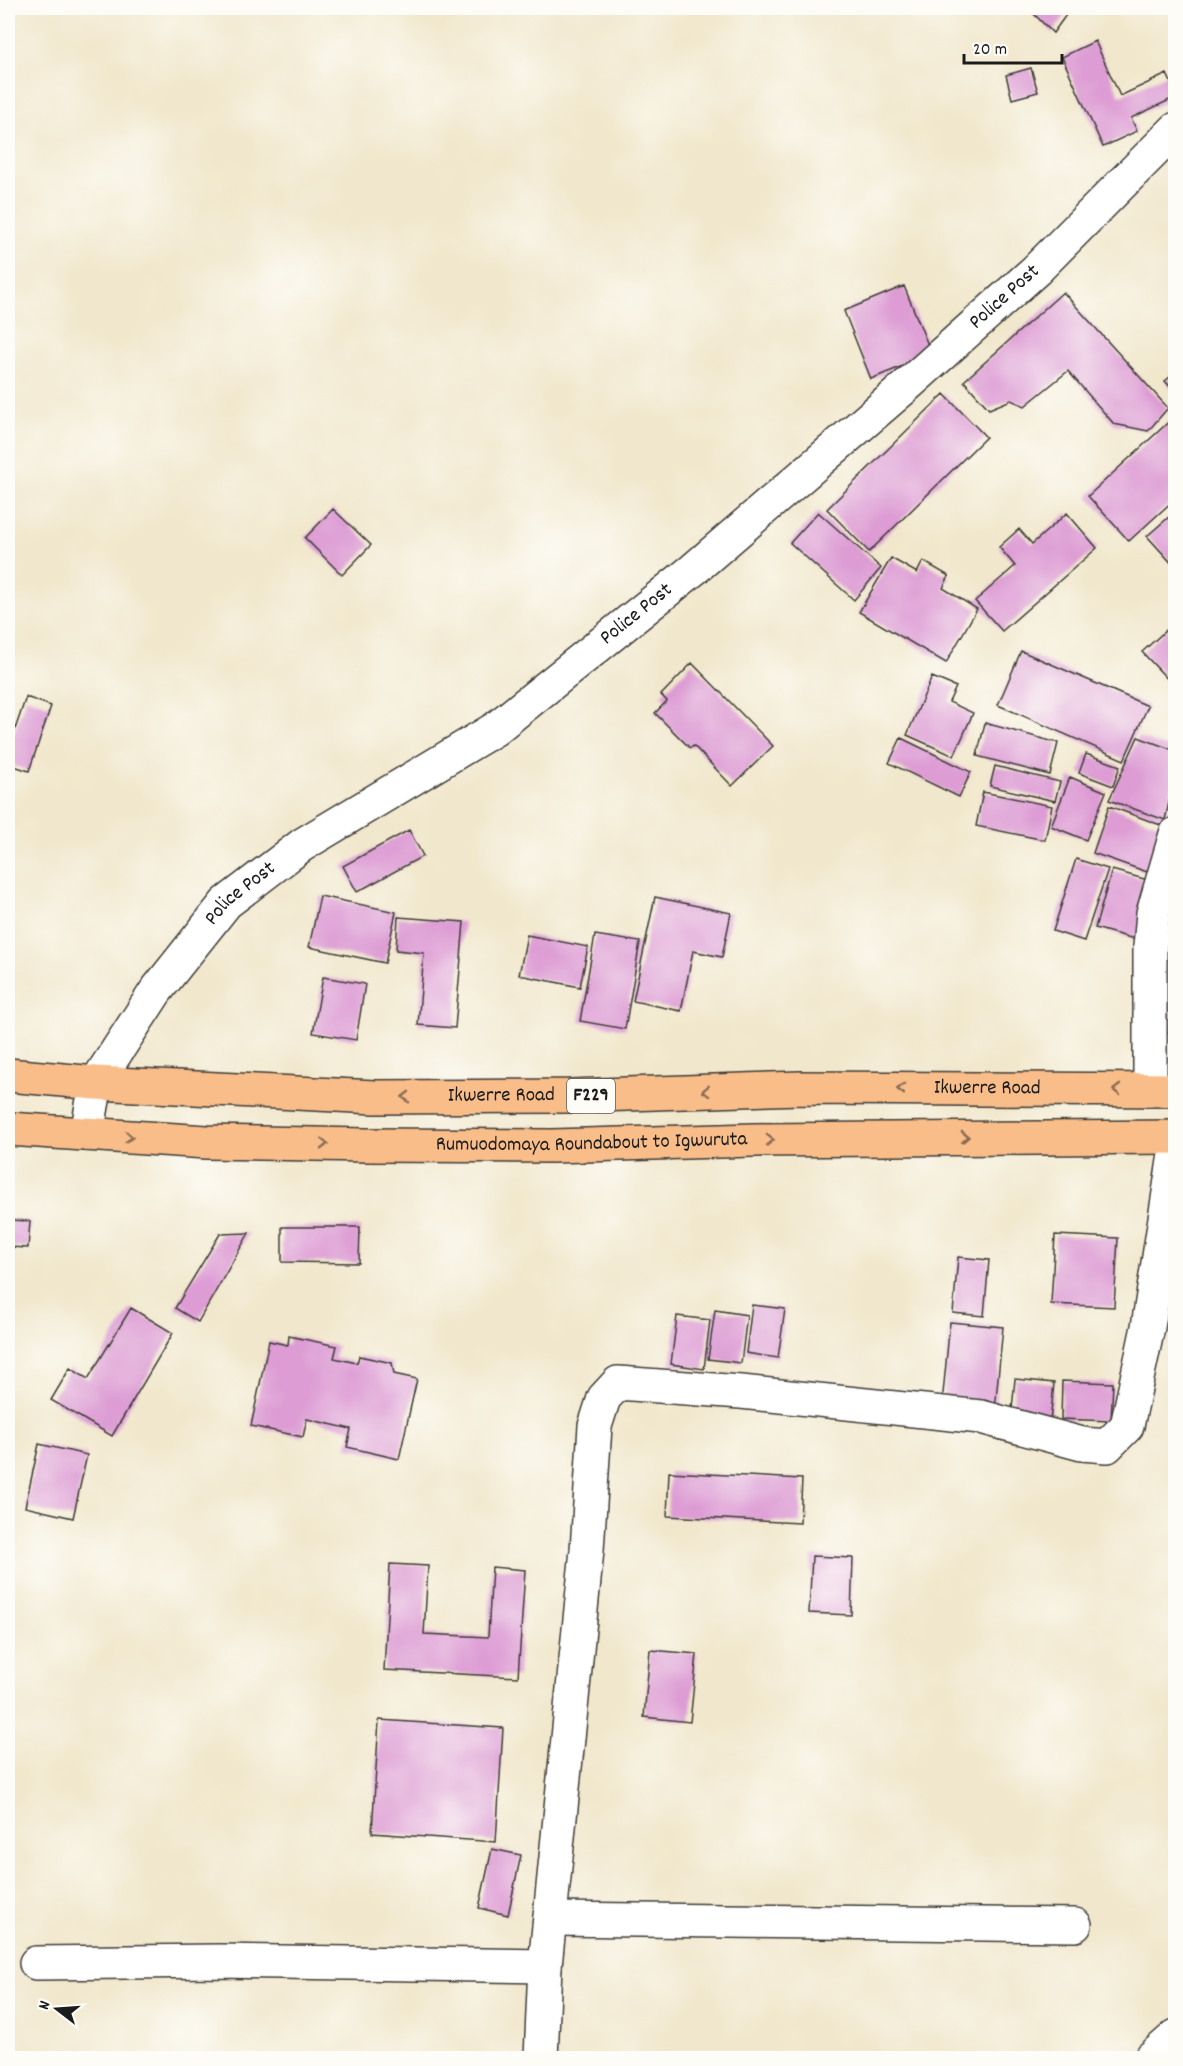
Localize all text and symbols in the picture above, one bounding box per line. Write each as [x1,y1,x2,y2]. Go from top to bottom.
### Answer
scale bar [964,27,1062,65]
text: 20 m [973,38,1007,63]
street label: Police Post [963,258,1047,337]
street label: Police Post [594,576,680,653]
street label: Police Post [198,855,283,933]
street label: Ikwerre Road [934,1074,1041,1104]
road number: F229 [567,1079,615,1113]
street label: Ikwerre Road [448,1081,555,1112]
one-way arrow [897,1083,906,1095]
one-way arrow [1113,1084,1122,1096]
one-way arrow [702,1085,711,1098]
one-way arrow [402,1091,411,1103]
street label: Rumuodomaya Roundabout to Igwuruta [436,1125,749,1161]
one-way arrow [124,1130,133,1143]
one-way arrow [961,1131,970,1143]
one-way arrow [766,1133,775,1146]
one-way arrow [319,1138,328,1151]
north arrow [27,1979,87,2039]
text: N [33,1998,57,2012]

